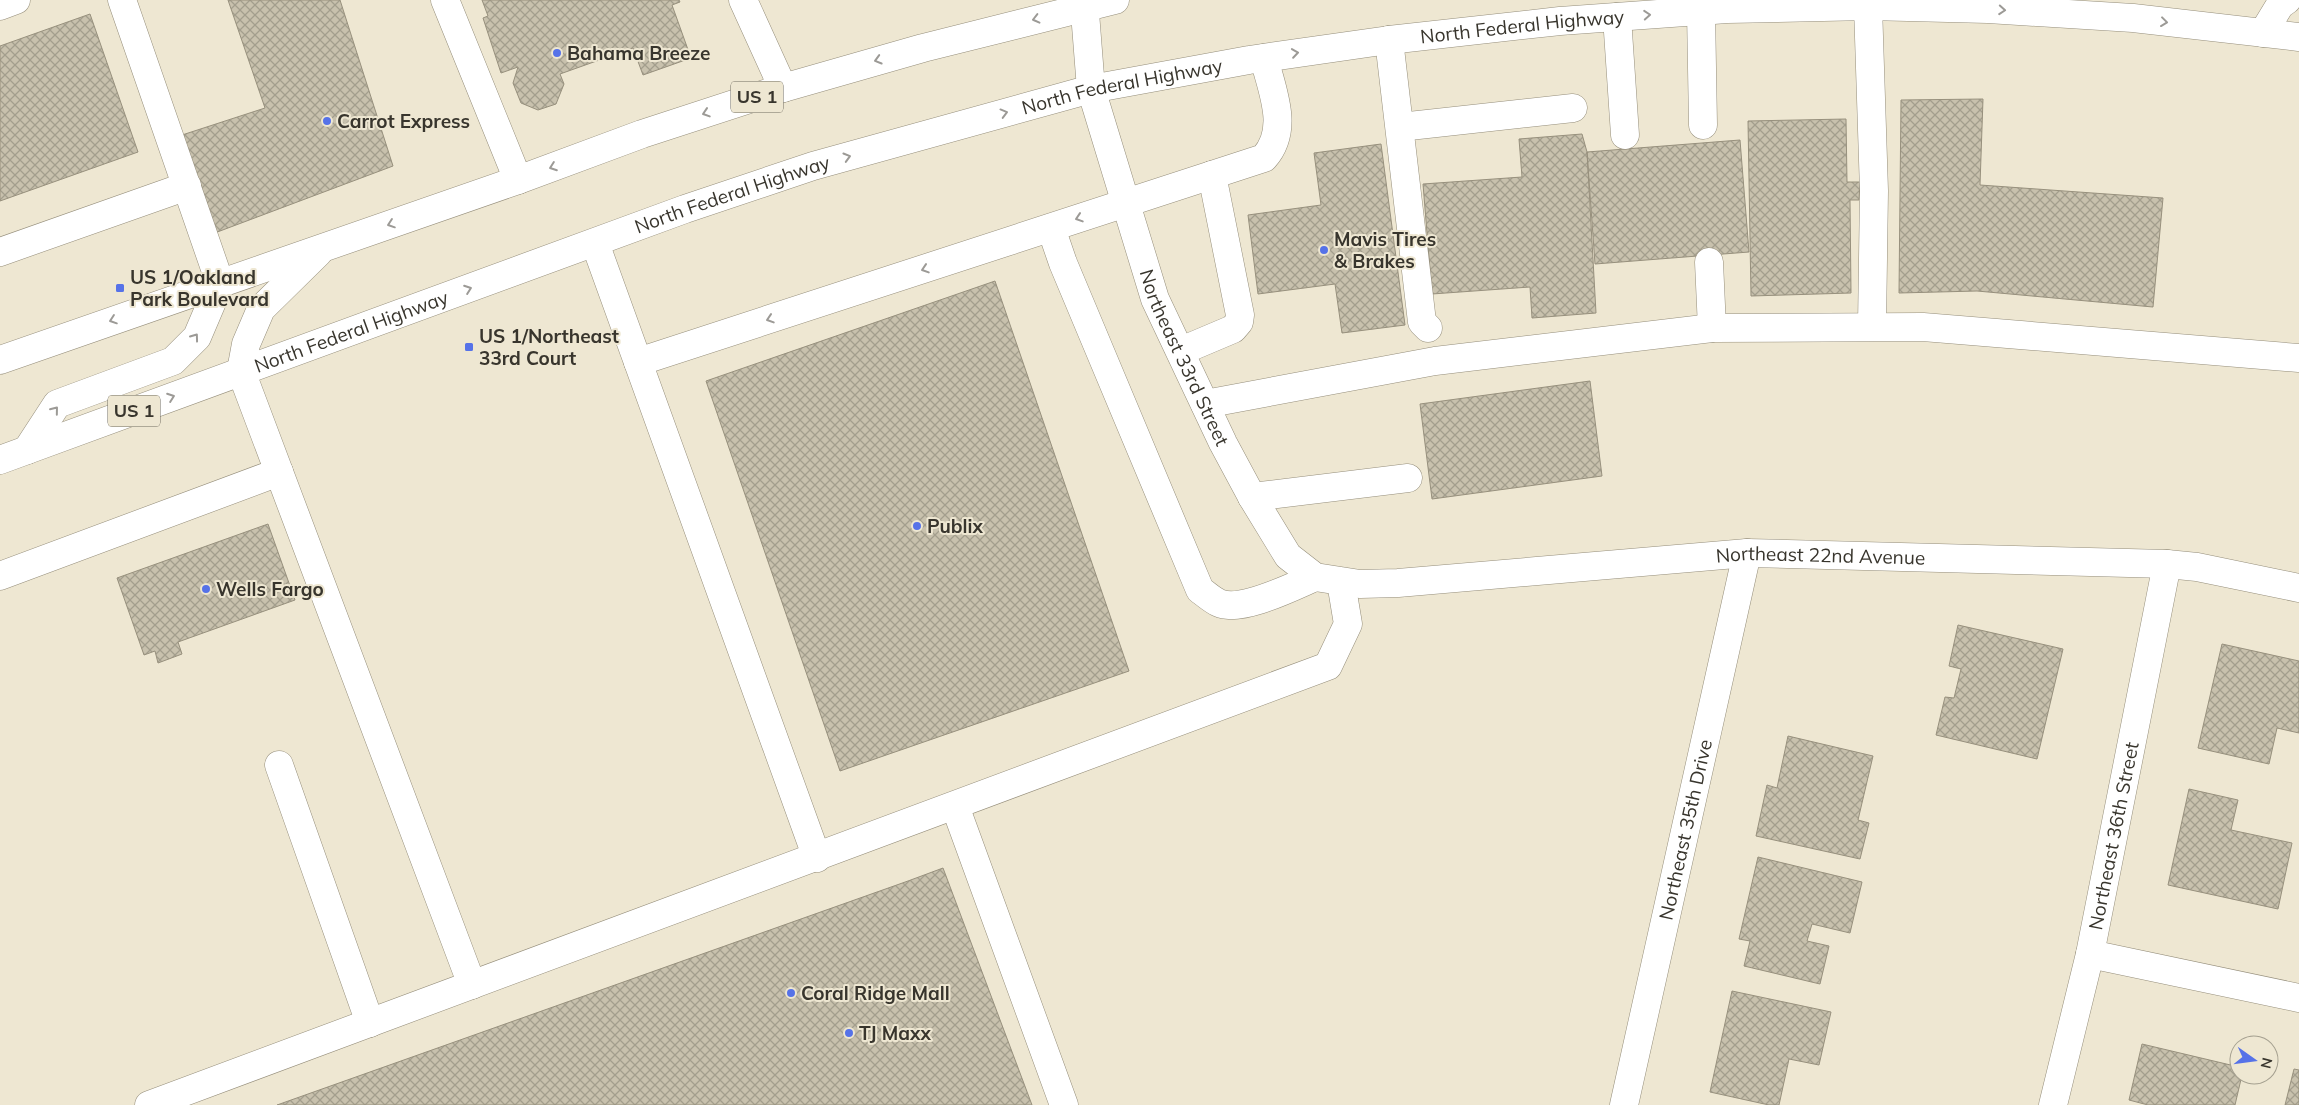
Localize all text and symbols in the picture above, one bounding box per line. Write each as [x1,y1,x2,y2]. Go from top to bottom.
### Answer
street label: North Federal Highway [1419,4,1625,48]
one-way arrow [1998,4,2006,15]
one-way arrow [1644,10,1652,21]
one-way arrow [1031,13,1040,24]
one-way arrow [2160,16,2168,27]
place label: Bahama Breeze [567,41,711,65]
marker: Bahama Breeze [551,47,563,59]
one-way arrow [1290,49,1299,59]
street label: North Federal Highway [1019,53,1224,120]
one-way arrow [875,55,883,65]
road number: US 1 [731,81,783,112]
one-way arrow [703,108,711,118]
one-way arrow [999,108,1007,118]
place label: Carrot Express [337,109,470,133]
marker: Carrot Express [321,115,333,127]
street label: North Federal Highway [631,150,832,238]
one-way arrow [843,152,851,162]
one-way arrow [549,161,558,171]
one-way arrow [1076,213,1084,223]
one-way arrow [388,218,396,228]
place label: Mavis Tires & Brakes [1334,227,1436,273]
marker: Mavis Tires & Brakes [1318,244,1330,256]
one-way arrow [921,263,930,273]
place label: US 1/Oakland Park Boulevard [130,265,269,311]
street label: Northeast 33rd Street [1135,266,1235,450]
marker: US 1/Oakland Park Boulevard [114,282,126,294]
street label: North Federal Highway [251,285,451,378]
one-way arrow [463,285,472,295]
one-way arrow [767,313,775,323]
one-way arrow [110,314,118,324]
place label: US 1/Northeast 33rd Court [479,324,619,370]
one-way arrow [189,333,198,343]
marker: US 1/Northeast 33rd Court [463,341,475,353]
one-way arrow [167,393,175,403]
road number: US 1 [108,396,160,426]
one-way arrow [49,407,57,416]
place label: Publix [927,514,984,538]
marker: Publix [911,520,923,532]
street label: Northeast 22nd Avenue [1715,541,1926,570]
place label: Wells Fargo [216,577,324,601]
marker: Wells Fargo [200,583,212,595]
street label: Northeast 35th Drive [1654,737,1717,922]
street label: Northeast 36th Street [2083,739,2144,932]
place label: Coral Ridge Mall [801,981,950,1005]
marker: Coral Ridge Mall [785,987,797,999]
place label: TJ Maxx [859,1021,931,1045]
marker: TJ Maxx [843,1027,855,1039]
north arrow [2229,1035,2279,1085]
text: N [2257,1056,2277,1070]

